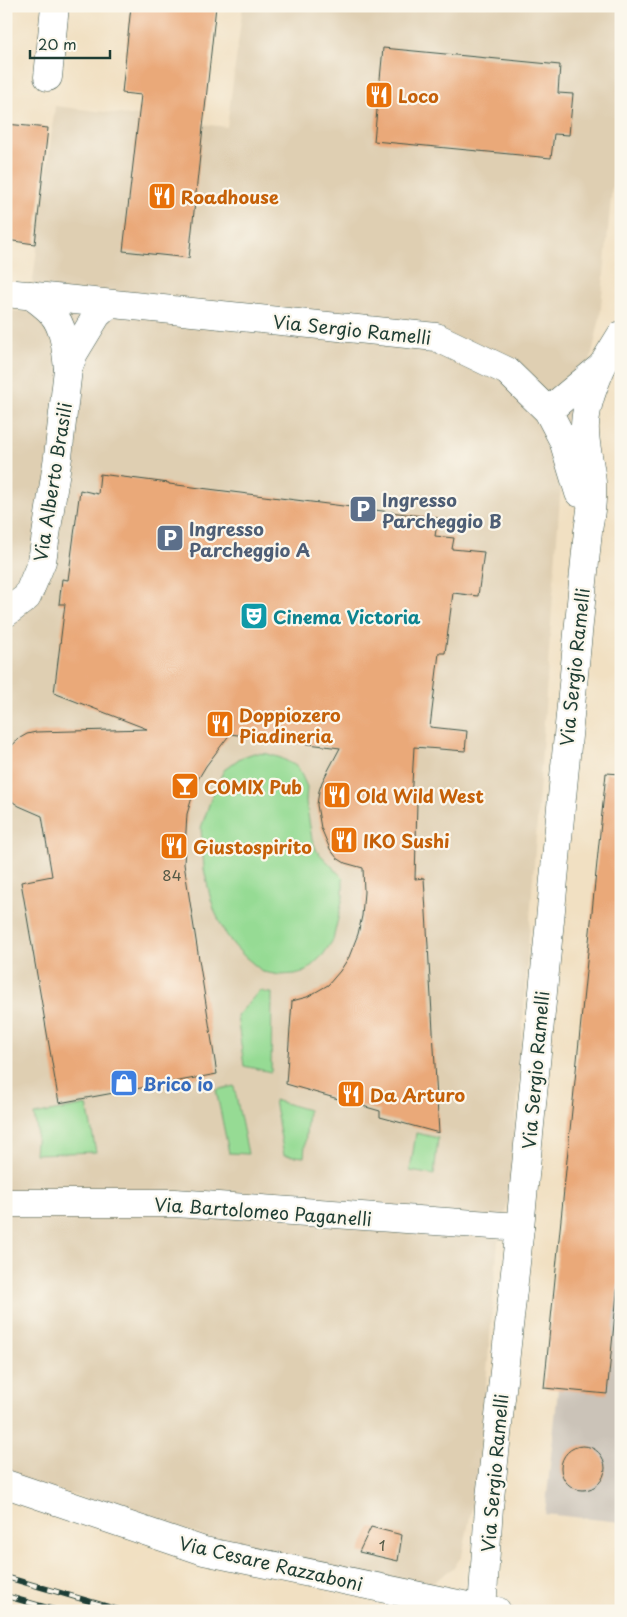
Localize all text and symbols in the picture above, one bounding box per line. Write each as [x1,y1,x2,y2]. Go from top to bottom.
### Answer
scale bar [30,28,110,60]
text: 20 m [38,32,77,55]
restaurant icon: Loco [364,80,394,110]
place label: Loco [398,82,439,109]
restaurant icon: Roadhouse [147,181,177,211]
place label: Roadhouse [181,183,279,210]
street label: Via Sergio Ramelli [272,307,432,351]
street label: Via Alberto Brasili [26,400,78,564]
place label: Ingresso Parcheggio B [382,486,502,534]
parking icon: Ingresso Parcheggio B [348,494,378,524]
place label: Ingresso Parcheggio A [189,515,310,563]
parking icon: Ingresso Parcheggio A [155,523,185,553]
street label: Via Sergio Ramelli [552,587,596,747]
theatre icon: Cinema Victoria [239,601,269,631]
place label: Cinema Victoria [273,603,421,630]
place label: Doppiozero Piadineria [239,701,341,749]
restaurant icon: Doppiozero Piadineria [205,709,235,739]
bar icon: COMIX Pub [170,771,200,801]
place label: COMIX Pub [204,773,302,800]
restaurant icon: Old Wild West [322,780,352,810]
place label: Old Wild West [356,782,484,809]
restaurant icon: IKO Sushi [329,825,359,855]
place label: IKO Sushi [363,827,450,854]
restaurant icon: Giustospirito [159,831,189,861]
place label: Giustospirito [193,833,312,860]
house number: 84 [162,863,182,886]
street label: Via Sergio Ramelli [515,990,555,1150]
shop icon: Brico io [109,1068,139,1098]
place label: Brico io [143,1070,213,1097]
restaurant icon: Da Arturo [336,1079,366,1109]
place label: Da Arturo [370,1081,466,1108]
street label: Via Bartolomeo Paganelli [153,1190,373,1232]
street label: Via Sergio Ramelli [474,1393,514,1553]
street label: Via Cesare Razzaboni [176,1529,366,1597]
house number: 1 [379,1533,385,1556]

